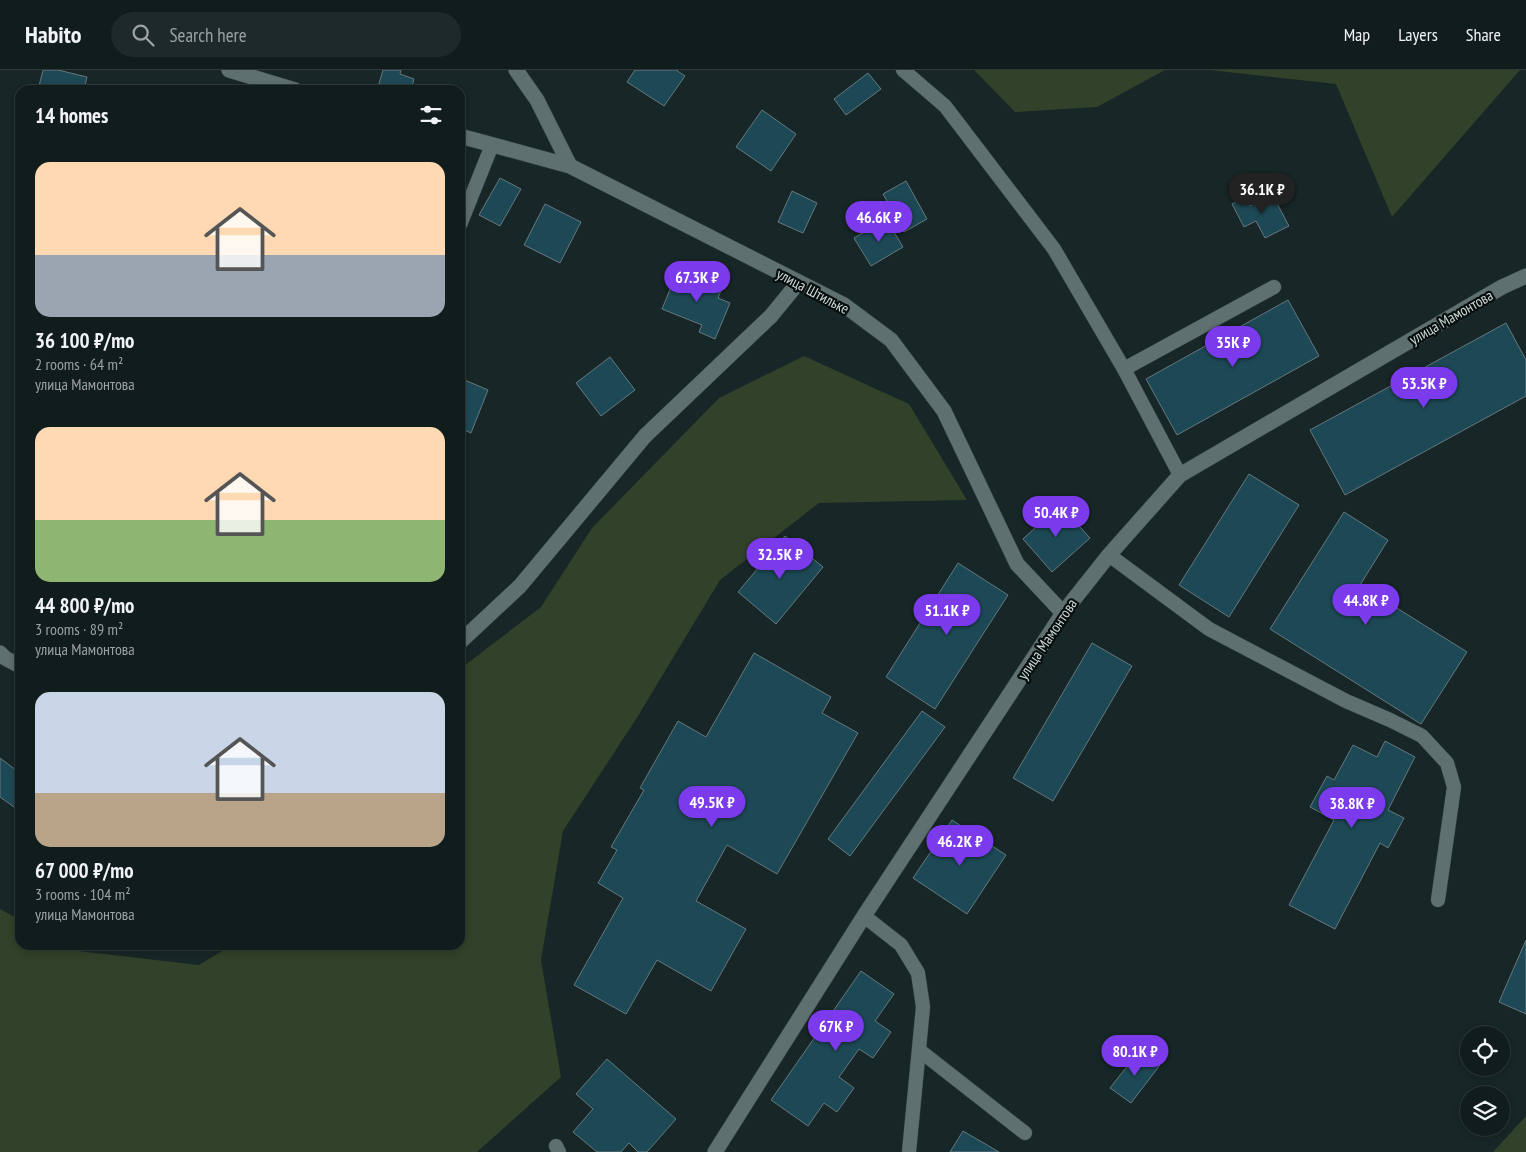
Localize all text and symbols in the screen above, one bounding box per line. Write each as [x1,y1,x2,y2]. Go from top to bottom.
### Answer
search box [111,12,461,57]
text: Habito [25,19,81,50]
icon: search [129,21,157,49]
text: Search here [169,23,247,47]
text: Map [1344,23,1370,46]
text: Layers [1398,23,1438,46]
text: Share [1466,23,1501,46]
icon: filters [417,101,445,129]
text: 14 homes [35,102,108,129]
pin: 36.1K ₽ [1216,172,1308,215]
text: 36.1K ₽ [1239,179,1285,199]
icon: home [195,194,285,284]
pin: 46.6K ₽ [833,200,925,243]
text: 46.6K ₽ [856,207,902,227]
pin: 67.3K ₽ [651,260,743,303]
street label: улица Штильке [773,264,853,318]
text: 67.3K ₽ [675,267,719,287]
street label: улица Мамонтова [1406,285,1496,349]
pin: 35K ₽ [1198,326,1268,368]
text: 36 100 ₽/mo [35,327,134,354]
text: 35K ₽ [1216,332,1250,352]
text: 2 rooms · 64 m² [35,354,123,374]
pin: 53.5K ₽ [1378,366,1470,409]
text: 53.5K ₽ [1401,373,1447,393]
text: улица Мамонтова [35,374,135,394]
icon: home [195,459,285,549]
pin: 50.4K ₽ [1010,496,1102,538]
text: 50.4K ₽ [1033,502,1079,522]
pin: 32.5K ₽ [734,538,826,580]
text: 32.5K ₽ [757,544,803,564]
pin: 44.8K ₽ [1320,584,1412,626]
text: 44.8K ₽ [1343,590,1389,610]
text: 44 800 ₽/mo [35,592,134,619]
pin: 51.1K ₽ [901,594,993,636]
street label: улица Мамонтова [1013,595,1081,683]
text: 51.1K ₽ [924,600,970,620]
text: 3 rooms · 89 m² [35,619,123,639]
text: улица Мамонтова [35,639,135,659]
icon: home [195,724,285,814]
pin: 49.5K ₽ [666,786,758,828]
pin: 38.8K ₽ [1306,786,1398,829]
text: 49.5K ₽ [689,792,735,812]
text: 38.8K ₽ [1329,793,1375,813]
pin: 46.2K ₽ [914,824,1006,867]
text: 46.2K ₽ [937,831,983,851]
text: 67 000 ₽/mo [35,857,134,884]
text: 3 rooms · 104 m² [35,884,131,904]
text: улица Мамонтова [35,904,135,924]
pin: 67K ₽ [801,1010,871,1052]
text: 67K ₽ [819,1016,853,1036]
map controls [1460,1026,1510,1136]
button: locate [1460,1026,1510,1076]
pin: 80.1K ₽ [1089,1034,1181,1077]
text: 80.1K ₽ [1112,1041,1158,1061]
button: layers [1460,1086,1510,1136]

